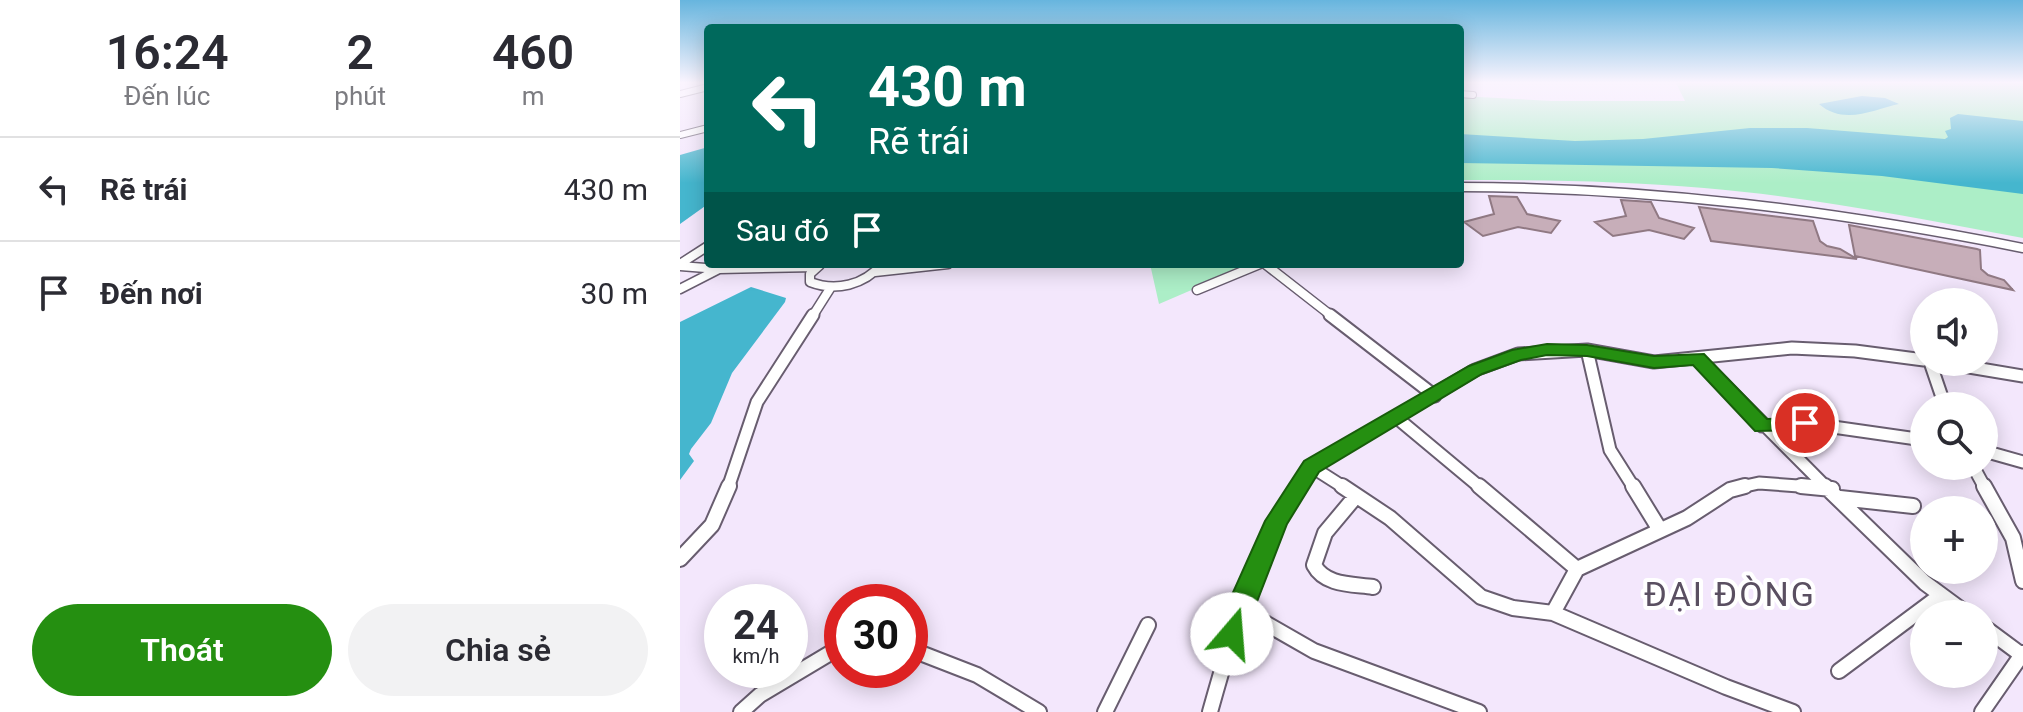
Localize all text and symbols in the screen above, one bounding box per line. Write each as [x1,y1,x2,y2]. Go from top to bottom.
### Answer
text: 16:24 [106,24,229,81]
text: 2 [347,24,374,81]
text: 460 [492,24,574,81]
text: 430 m [868,54,1027,120]
icon: left [736,56,840,160]
text: Đến lúc [124,81,210,111]
text: phút [334,81,386,111]
text: m [522,81,544,111]
text: Rẽ trái [868,121,970,163]
icon: left [32,167,76,211]
text: Rẽ trái [100,172,188,207]
text: 430 m [564,172,648,207]
icon: arrive [845,208,889,252]
text: Sau đó [736,213,829,248]
icon: arrive [32,271,76,315]
text: Đến nơi [100,276,203,311]
text: 30 m [581,276,648,311]
map controls [1910,288,1998,688]
button: sound [1910,288,1998,376]
pin [1771,389,1839,457]
button: search [1910,392,1998,480]
icon: arrive [1783,401,1827,445]
button: + [1910,496,1998,584]
district label: ĐẠI ĐÒNG [1644,574,1816,614]
speed limit sign: 30 [824,584,928,688]
position arrow [1190,592,1274,676]
button: − [1910,600,1998,688]
text: 24 [733,602,779,649]
button: Thoát [32,604,332,696]
button: Chia sẻ [348,604,648,696]
text: km/h [733,644,779,668]

